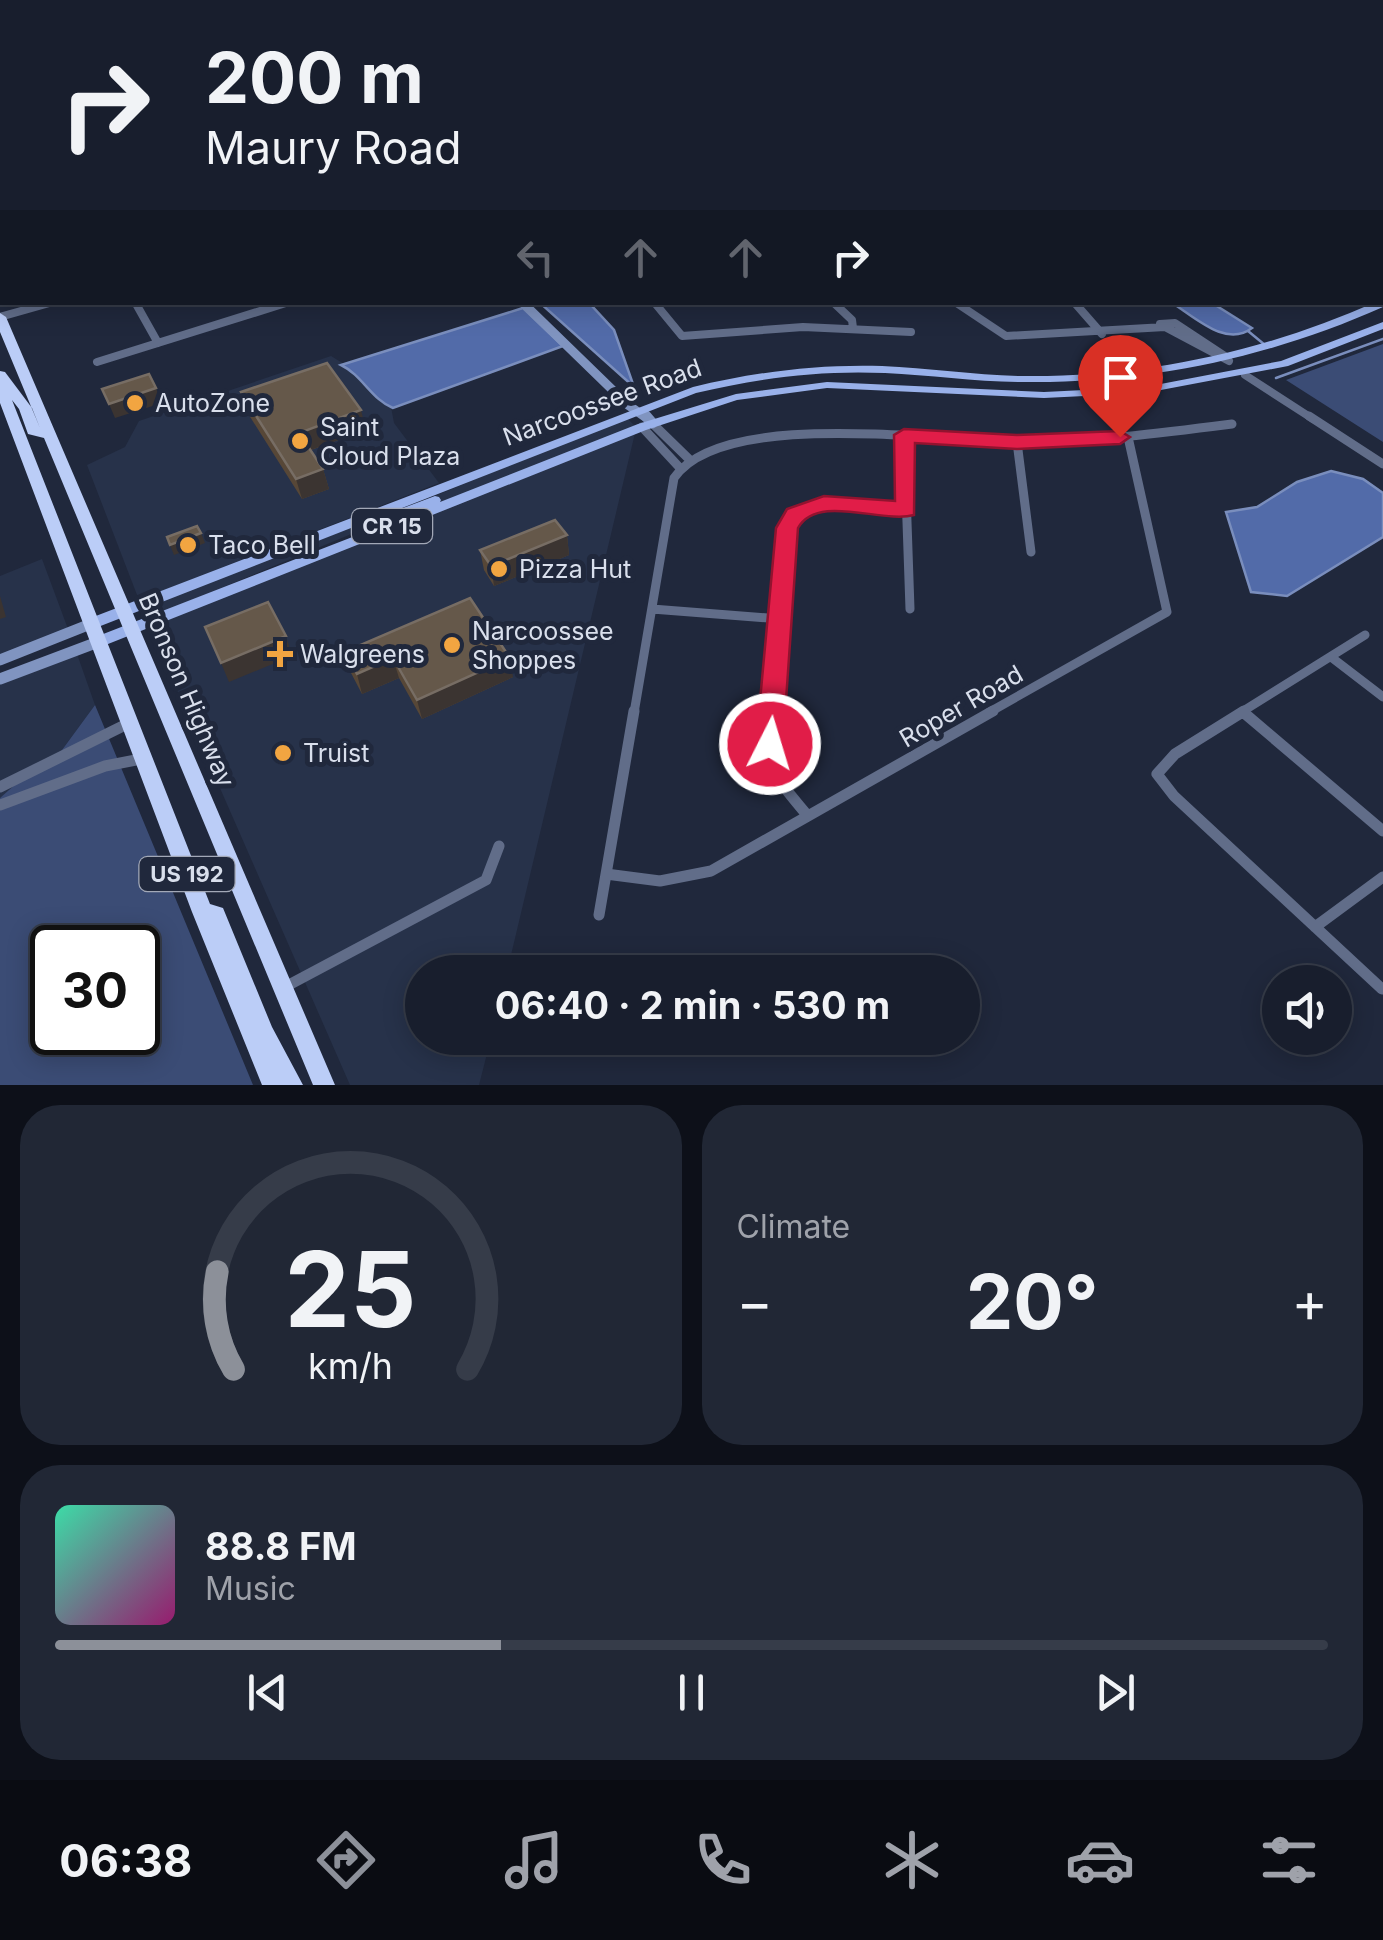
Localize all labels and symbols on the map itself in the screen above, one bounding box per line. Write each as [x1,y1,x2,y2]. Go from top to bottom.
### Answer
pin [1078,335,1163,438]
street label: Narcoossee Road [499,352,705,452]
place label: AutoZone [155,388,270,418]
marker: AutoZone [124,392,146,414]
place label: Saint Cloud Plaza [320,412,460,471]
marker: Saint Cloud Plaza [289,430,311,452]
road number: CR 15 [352,509,432,543]
place label: Taco Bell [208,530,316,560]
marker: Taco Bell [177,534,199,556]
place label: Pizza Hut [519,554,631,584]
marker: Pizza Hut [488,558,510,580]
street label: Bronson Highway [133,588,241,792]
place label: Narcoossee Shoppes [472,616,614,675]
marker: Narcoossee Shoppes [441,634,463,656]
place label: Walgreens [300,639,425,669]
marker: Walgreens [269,643,291,665]
street label: Roper Road [894,659,1028,753]
position arrow [718,692,822,796]
place label: Truist [303,738,369,768]
marker: Truist [272,742,294,764]
road number: US 192 [140,857,234,891]
speed limit sign: 30 [30,925,160,1055]

